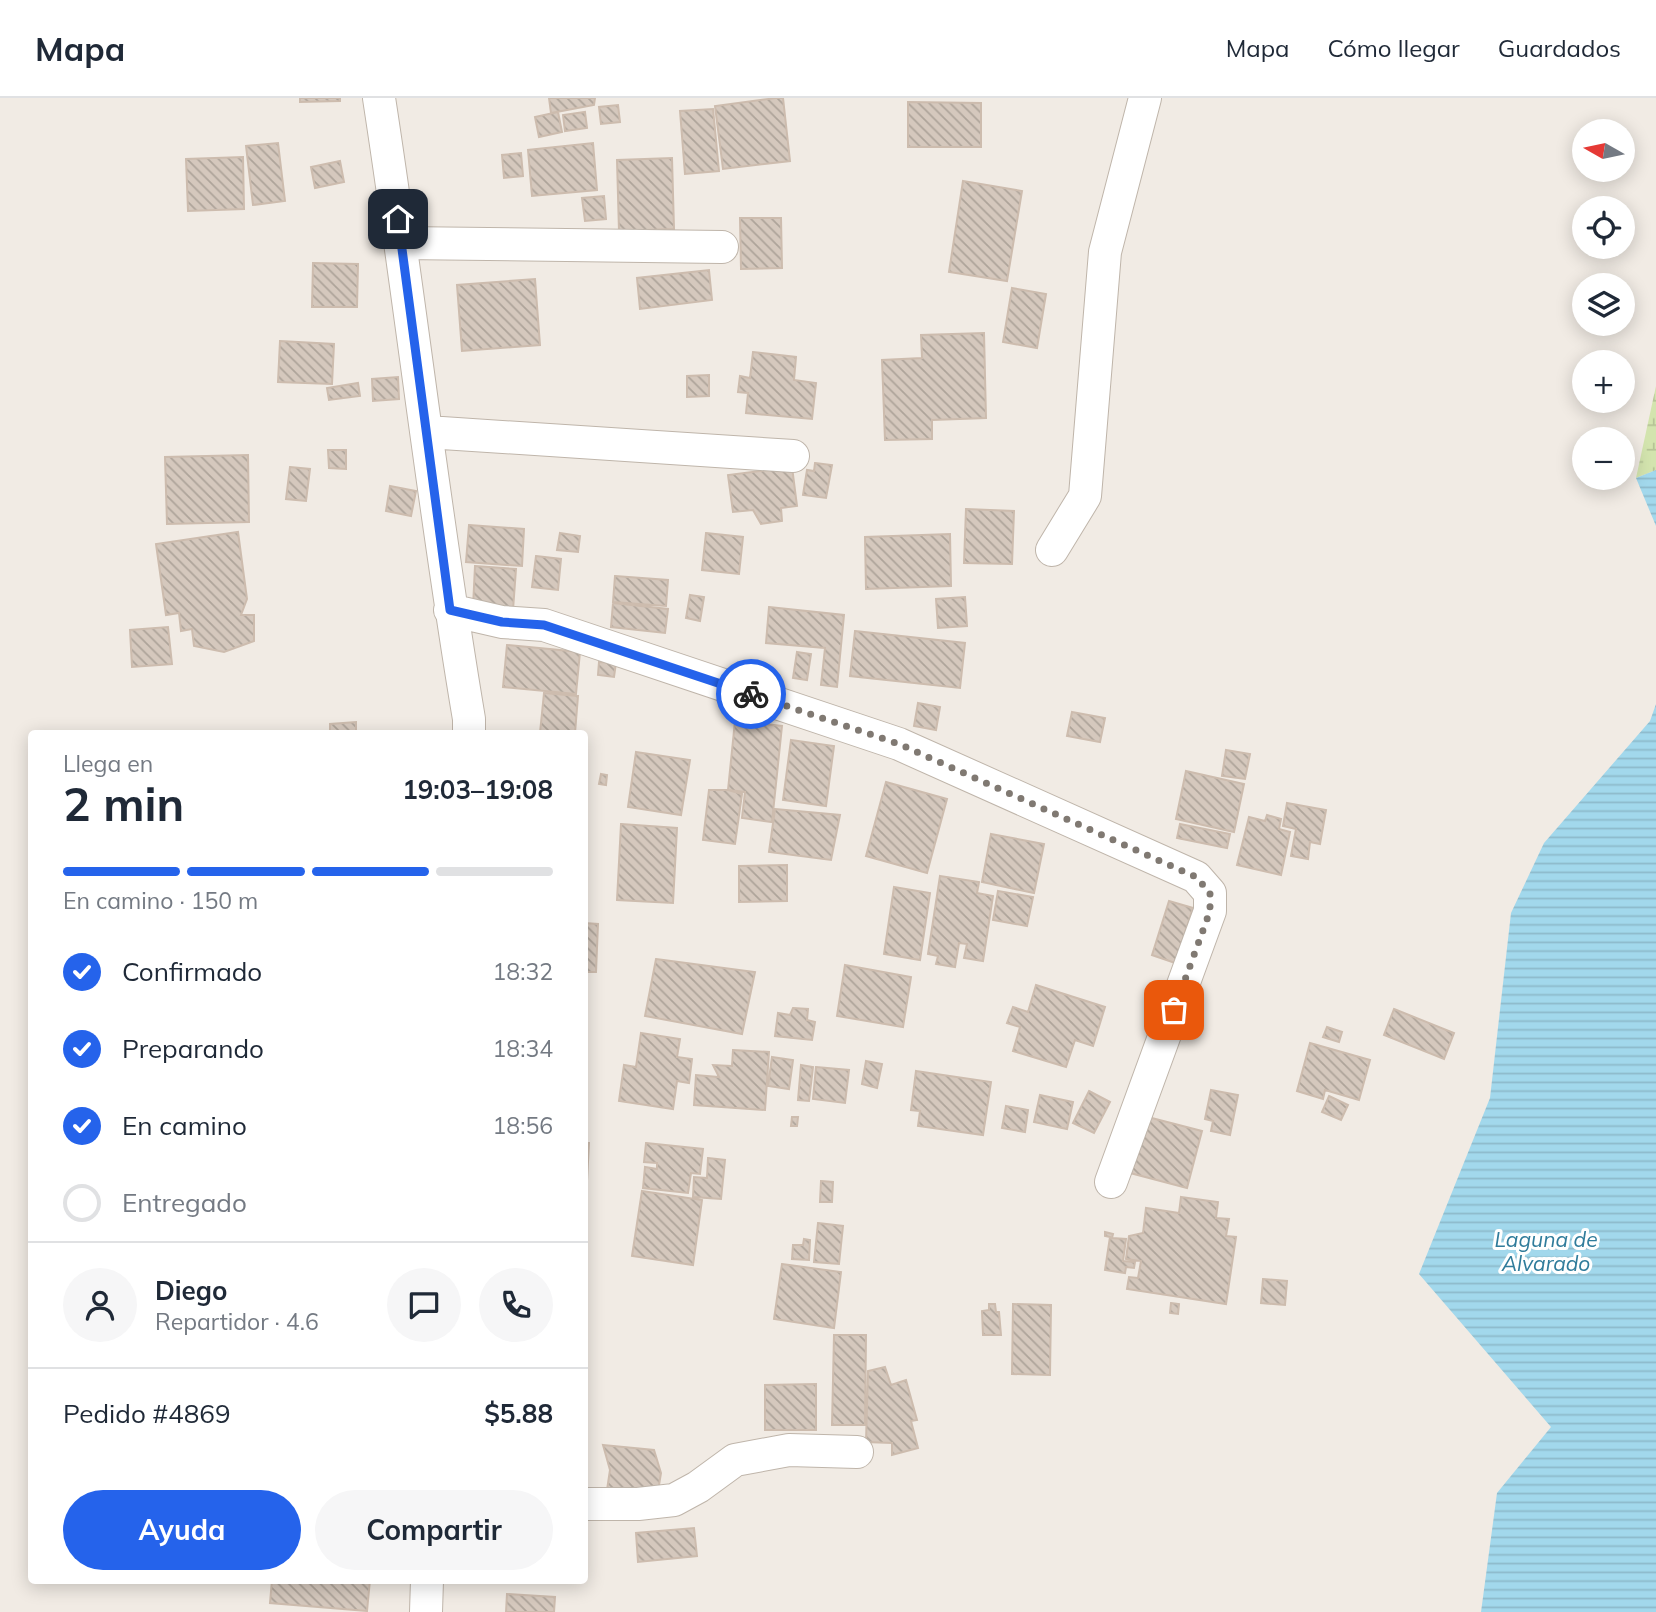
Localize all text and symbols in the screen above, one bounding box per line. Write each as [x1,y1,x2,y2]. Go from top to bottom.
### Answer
text: Mapa [35,28,125,69]
text: Mapa [1226,33,1289,63]
text: Cómo llegar [1327,33,1460,63]
text: Guardados [1498,33,1621,63]
north arrow [1572,119,1634,182]
map controls [1572,119,1635,490]
pin [368,189,428,249]
button: locate [1572,196,1635,259]
icon: home [379,200,417,238]
button: layers [1572,273,1635,336]
button: + [1572,350,1635,413]
button: − [1572,427,1635,490]
courier [716,659,786,729]
icon: bike [732,675,770,713]
text: Llega en [63,749,153,778]
text: 19:03–19:08 [402,773,553,806]
text: 2 min [63,775,184,833]
text: En camino · 150 m [63,886,258,915]
icon: check [63,953,101,991]
text: Confirmado [122,955,262,988]
text: 18:32 [493,957,553,986]
pin [1144,980,1204,1040]
icon: bag [1155,991,1193,1029]
icon: check [63,1030,101,1068]
text: Preparando [122,1032,264,1065]
text: 18:34 [493,1034,553,1063]
icon: check [63,1107,101,1145]
text: En camino [122,1109,247,1142]
text: 18:56 [493,1111,553,1140]
text: Entregado [122,1186,247,1219]
water label: Laguna de Alvarado [1494,1226,1598,1276]
button: person [63,1268,137,1342]
button: chat [387,1268,461,1342]
button: phone [479,1268,553,1342]
text: Diego [155,1274,227,1307]
text: Repartidor · 4.6 [155,1307,319,1336]
text: Pedido #4869 [63,1397,231,1430]
text: $5.88 [484,1397,553,1430]
button: Ayuda [63,1490,301,1570]
button: Compartir [315,1490,553,1570]

